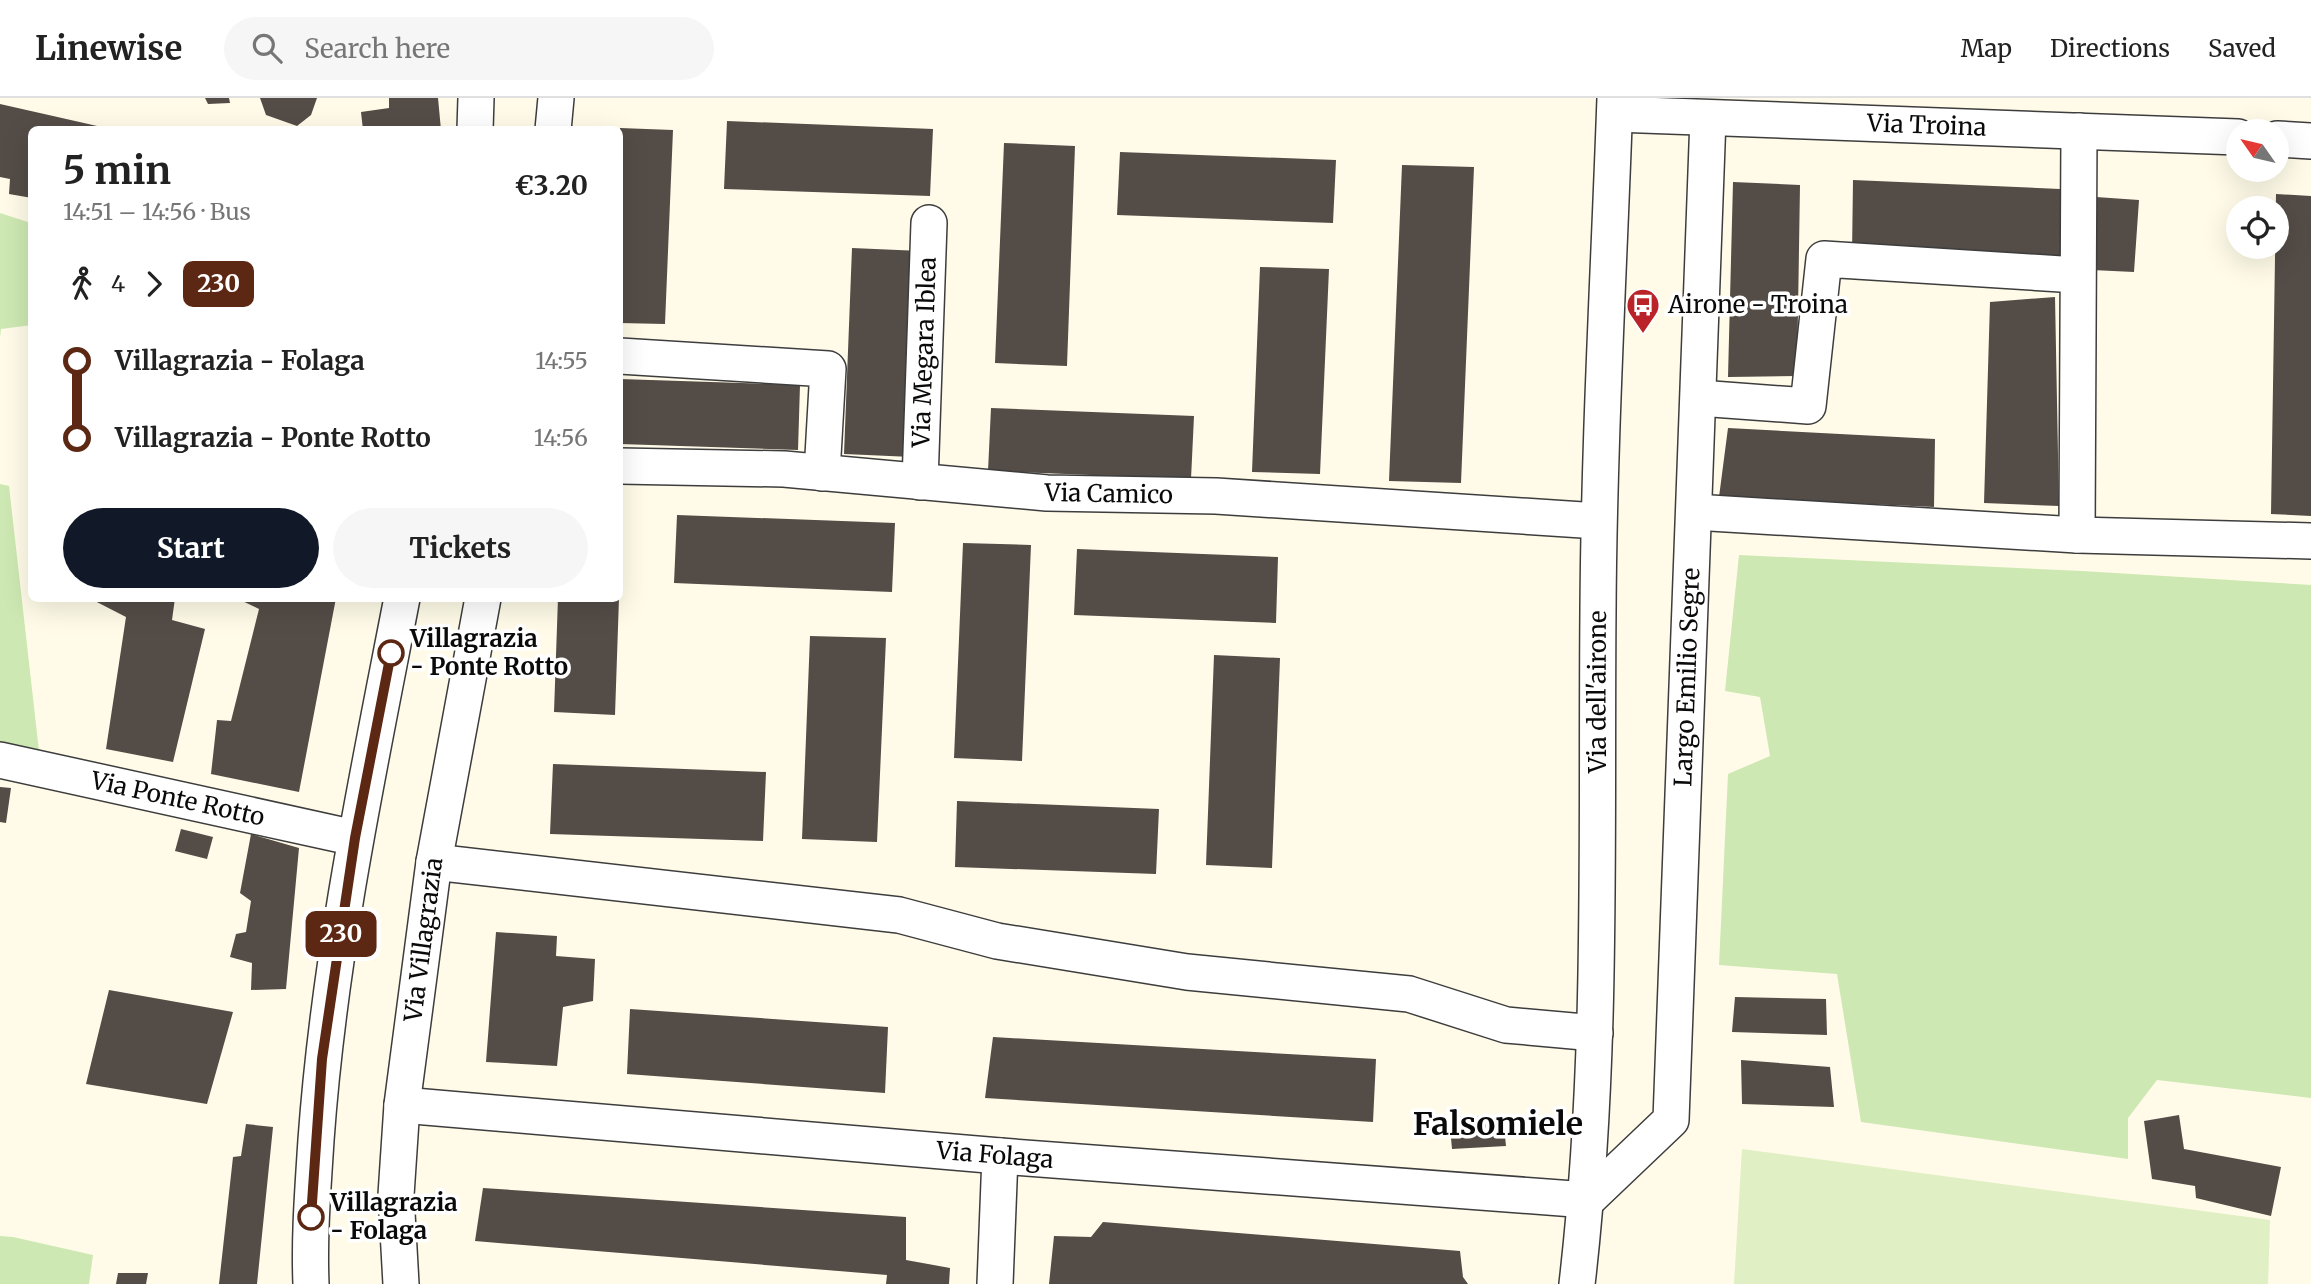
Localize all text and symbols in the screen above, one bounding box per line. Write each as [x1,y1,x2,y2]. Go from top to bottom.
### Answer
search box [224,17,714,80]
text: Linewise [35,28,182,69]
icon: search [248,29,286,67]
text: Search here [304,32,450,65]
text: Map [1961,33,2012,64]
text: Directions [2050,33,2170,64]
text: Saved [2208,33,2276,64]
street label: Via Troina [1866,107,1987,143]
north arrow [2226,119,2289,182]
map controls [2226,119,2289,259]
text: 5 min [63,147,171,194]
text: €3.20 [515,169,588,202]
button: locate [2226,196,2289,259]
text: 14:51 – 14:56 · Bus [63,197,251,226]
street label: Via Megara Iblea [905,256,943,449]
icon: walk [63,265,101,303]
icon: forward [135,265,173,303]
text: 230 [197,268,240,299]
text: 4 [111,269,125,298]
bus stop icon: Airone - Troina [1624,286,1662,335]
place label: Airone - Troina [1667,289,1848,320]
text: Villagrazia - Folaga [115,344,365,377]
text: 14:55 [535,346,588,375]
text: Villagrazia - Ponte Rotto [115,421,431,454]
text: 14:56 [534,423,588,452]
street label: Via Camico [1043,477,1173,510]
button: Start [63,508,319,588]
button: Tickets [333,508,588,588]
street label: Largo Emilio Segre [1667,567,1706,787]
street label: Via dell'airone [1582,610,1613,774]
place label: Villagrazia - Ponte Rotto [409,623,568,682]
marker: Villagrazia - Ponte Rotto [378,640,404,666]
street label: Via Ponte Rotto [87,764,268,833]
street label: Via Villagrazia [397,856,449,1025]
line badge: 230 [301,911,381,957]
text: 230 [320,918,362,949]
district label: Falsomiele [1413,1104,1583,1144]
street label: Via Folaga [934,1135,1055,1175]
place label: Villagrazia - Folaga [329,1187,458,1246]
marker: Villagrazia - Folaga [298,1204,324,1230]

